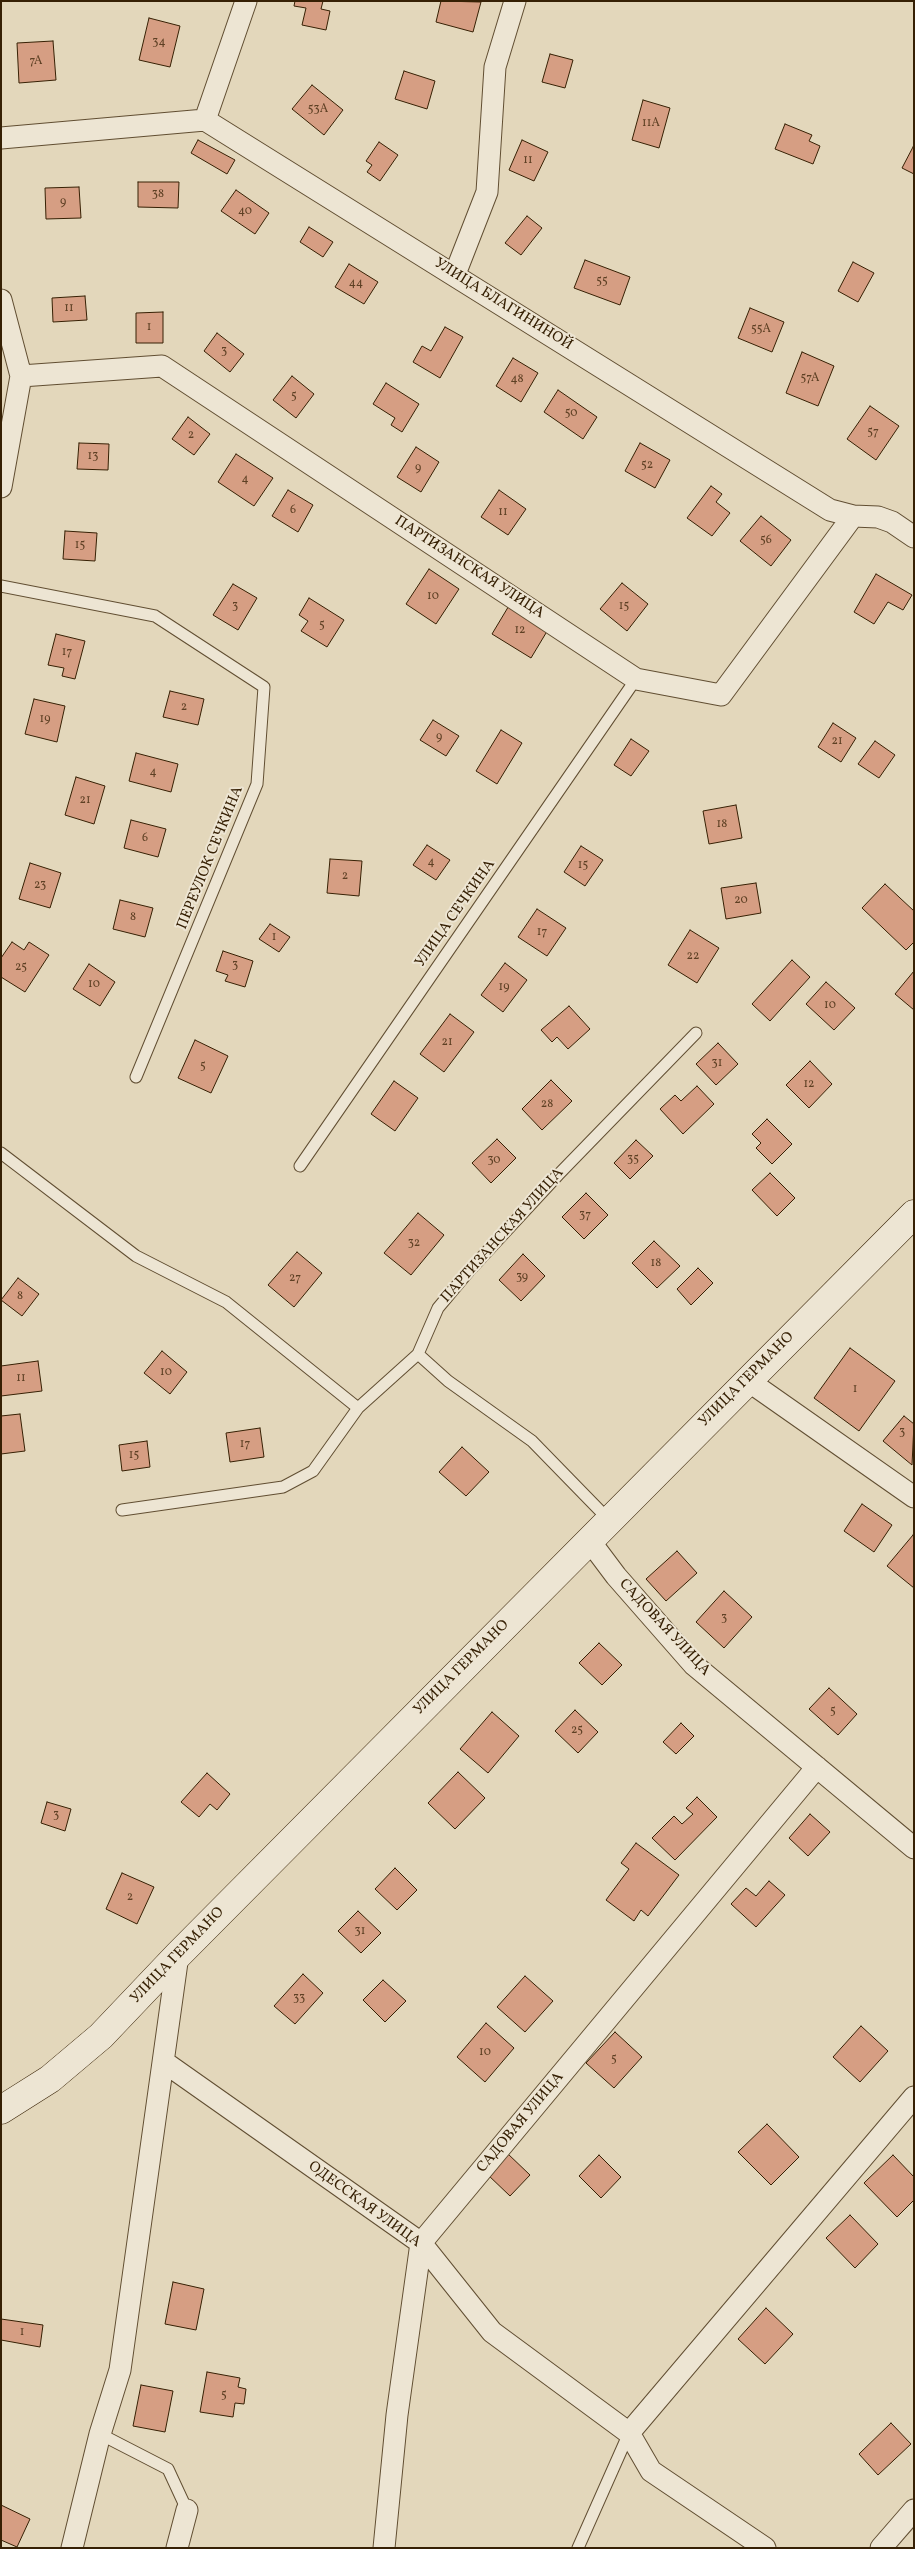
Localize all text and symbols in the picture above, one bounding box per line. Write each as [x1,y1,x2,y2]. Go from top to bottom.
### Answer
house number: 34 [152,36,166,50]
house number: 7А [29,55,43,69]
house number: 53А [308,103,328,117]
house number: 11А [642,117,660,131]
house number: 11 [523,154,533,168]
house number: 38 [152,188,164,202]
house number: 9 [60,196,66,210]
house number: 40 [238,205,252,219]
street label: УЛИЦА БЛАГИНИНОЙ [430,255,576,355]
house number: 55 [596,275,608,289]
house number: 44 [349,277,363,291]
house number: 11 [64,302,74,316]
house number: 1 [147,321,151,335]
house number: 55А [751,323,771,337]
house number: 3 [221,345,227,359]
house number: 57А [801,372,819,386]
house number: 48 [510,373,524,387]
house number: 5 [291,390,297,404]
house number: 50 [565,407,577,421]
house number: 57 [867,426,879,440]
house number: 2 [188,429,194,443]
house number: 13 [88,450,98,464]
house number: 52 [641,459,653,473]
house number: 9 [415,462,421,476]
house number: 4 [241,473,249,487]
house number: 6 [290,504,296,518]
house number: 11 [498,506,508,520]
street label: ПАРТИЗАНСКАЯ УЛИЦА [391,513,547,623]
house number: 56 [760,534,772,548]
house number: 15 [75,539,85,553]
house number: 10 [427,590,439,604]
house number: 3 [232,600,238,614]
house number: 15 [619,600,629,614]
house number: 5 [319,619,325,633]
house number: 12 [514,624,526,638]
house number: 17 [62,646,72,660]
house number: 2 [181,701,187,715]
house number: 19 [40,713,50,727]
house number: 9 [436,731,442,745]
house number: 21 [831,735,843,749]
house number: 4 [149,766,157,780]
street label: ПЕРЕУЛОК СЕЧКИНА [174,784,248,932]
house number: 21 [79,794,91,808]
house number: 18 [717,818,727,832]
house number: 6 [142,832,148,846]
house number: 4 [427,856,435,870]
street label: УЛИЦА СЕЧКИНА [412,857,500,971]
house number: 15 [578,859,588,873]
house number: 2 [342,870,348,884]
house number: 23 [34,879,46,893]
house number: 20 [734,894,748,908]
house number: 8 [130,911,136,925]
house number: 17 [537,926,547,940]
house number: 1 [272,931,276,945]
house number: 22 [687,950,699,964]
house number: 3 [232,959,238,973]
house number: 25 [15,961,27,975]
house number: 10 [88,978,100,992]
house number: 19 [499,981,509,995]
house number: 10 [824,999,836,1013]
house number: 21 [441,1036,453,1050]
house number: 31 [712,1057,722,1071]
house number: 5 [200,1060,206,1074]
house number: 12 [803,1078,815,1092]
house number: 28 [541,1098,553,1112]
house number: 35 [627,1153,639,1167]
house number: 30 [487,1154,501,1168]
street label: ПАРТИЗАНСКАЯ УЛИЦА [438,1165,568,1307]
house number: 37 [579,1209,591,1223]
house number: 32 [408,1237,420,1251]
house number: 18 [651,1257,661,1271]
house number: 39 [516,1271,528,1285]
house number: 27 [289,1272,301,1286]
house number: 8 [17,1290,23,1304]
street label: УЛИЦА ГЕРМАНО [696,1329,798,1431]
house number: 10 [160,1366,172,1380]
house number: 11 [16,1372,26,1386]
house number: 1 [853,1383,857,1397]
house number: 3 [899,1426,905,1440]
house number: 17 [240,1438,250,1452]
house number: 15 [129,1449,139,1463]
street label: САДОВАЯ УЛИЦА [614,1576,714,1680]
house number: 3 [721,1612,727,1626]
street label: УЛИЦА ГЕРМАНО [411,1617,513,1719]
house number: 5 [830,1705,836,1719]
house number: 25 [571,1724,583,1738]
house number: 3 [53,1809,59,1823]
house number: 2 [127,1891,133,1905]
street label: УЛИЦА ГЕРМАНО [127,1904,229,2008]
house number: 31 [355,1925,365,1939]
house number: 33 [293,1992,305,2006]
house number: 10 [479,2046,491,2060]
house number: 5 [611,2053,617,2067]
street label: САДОВАЯ УЛИЦА [474,2069,568,2177]
street label: ОДЕССКАЯ УЛИЦА [304,2158,424,2252]
house number: 1 [20,2326,24,2340]
house number: 5 [221,2389,227,2403]

